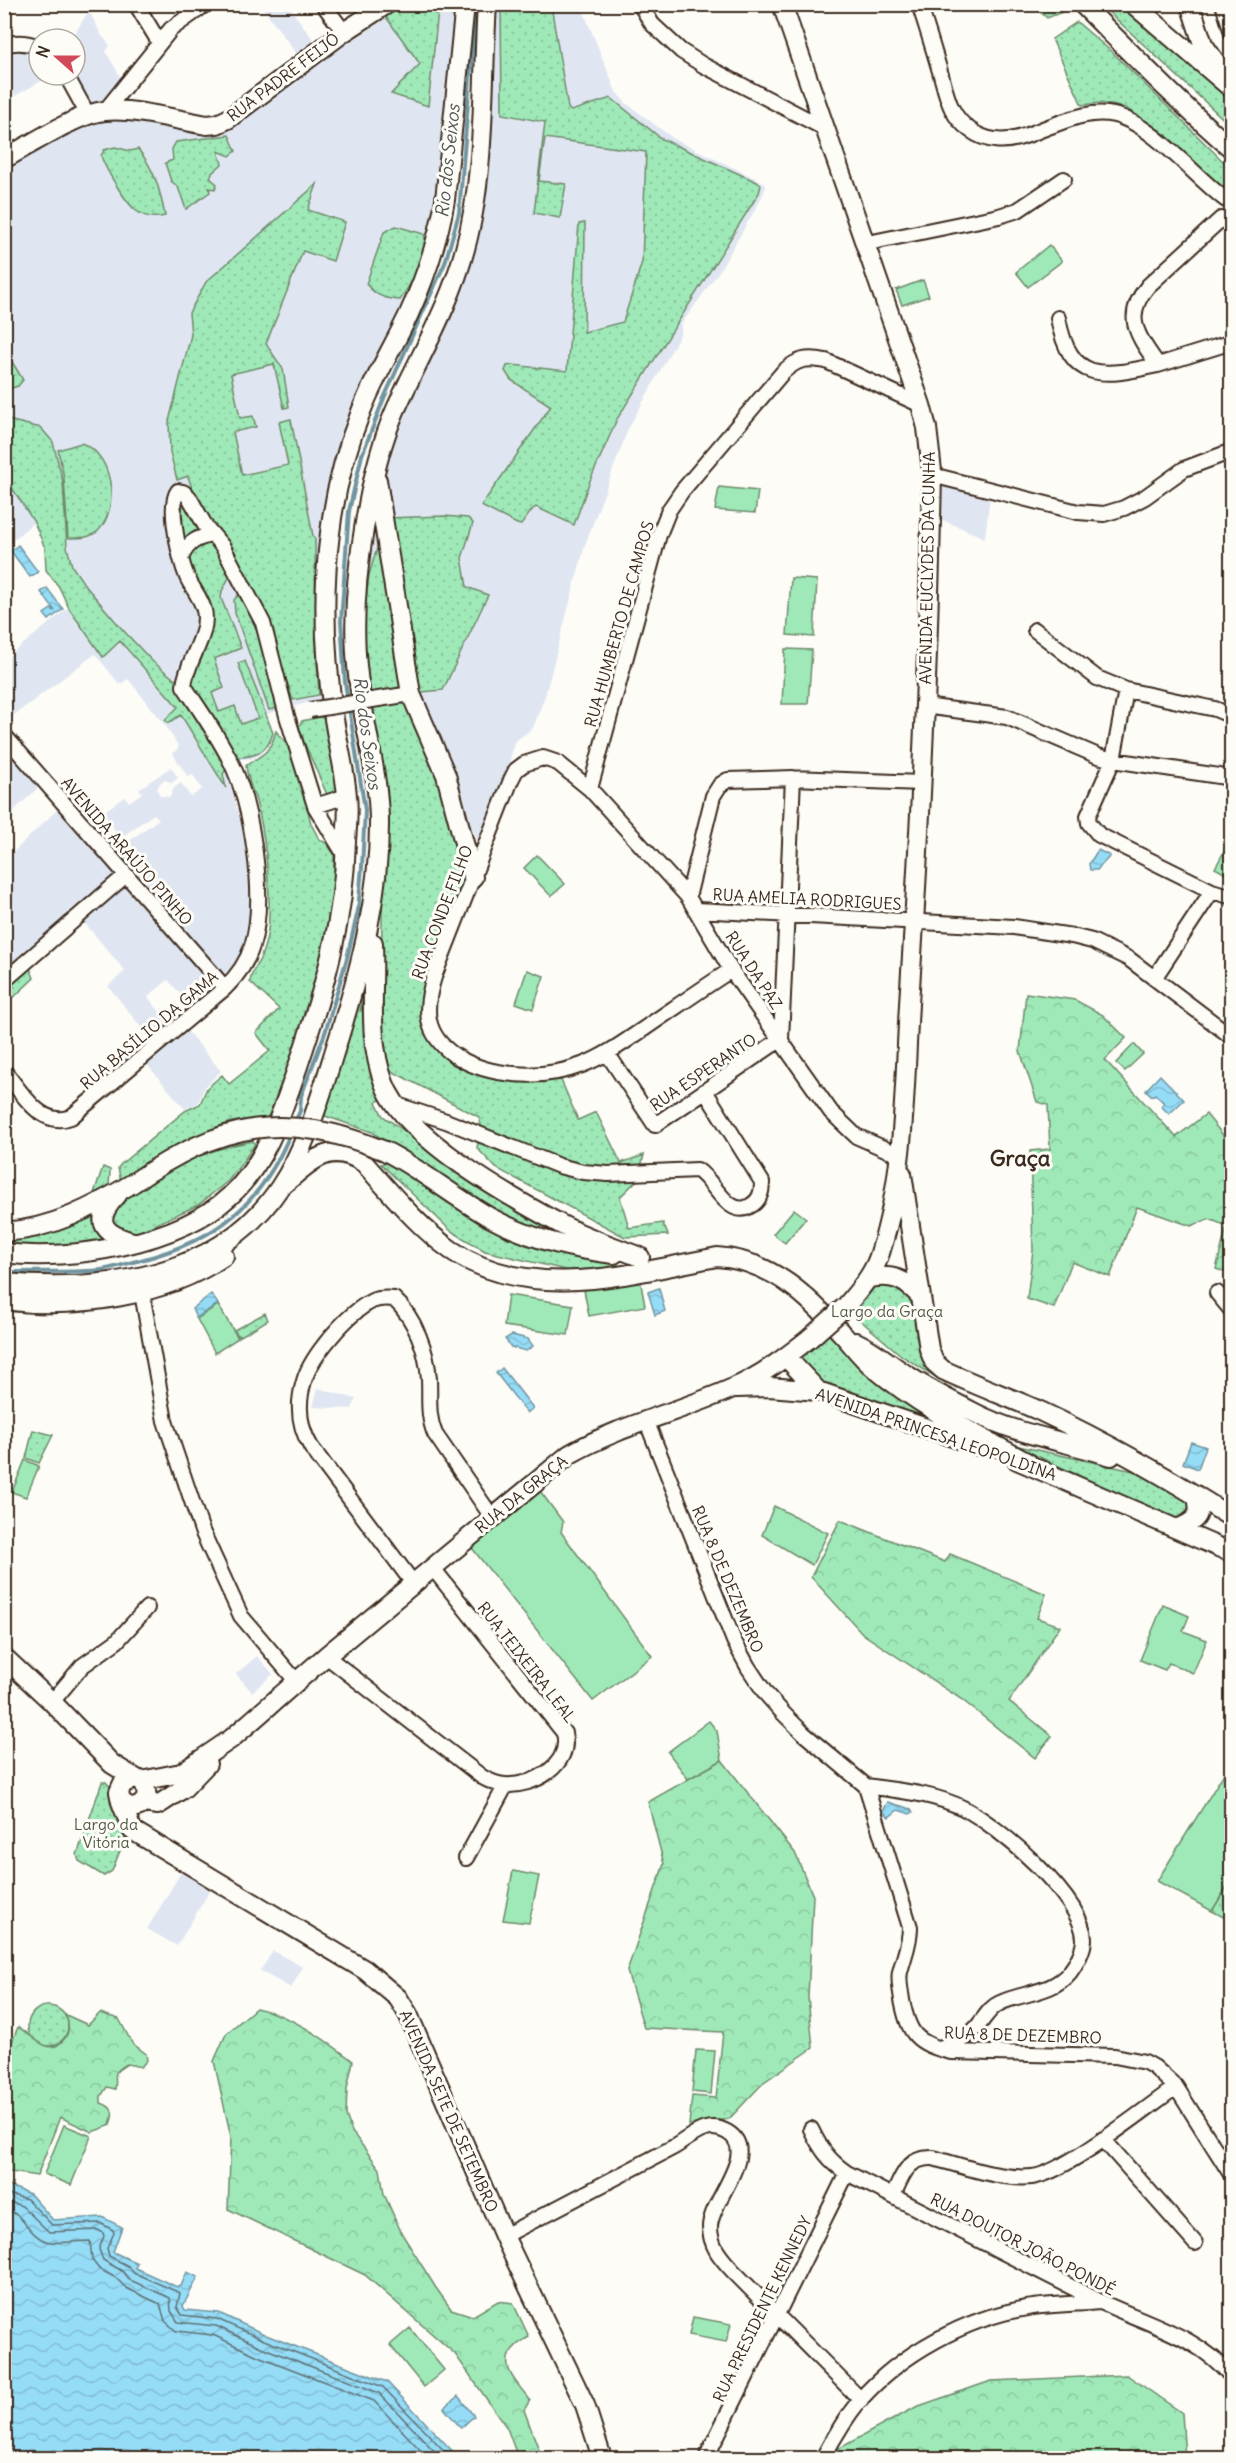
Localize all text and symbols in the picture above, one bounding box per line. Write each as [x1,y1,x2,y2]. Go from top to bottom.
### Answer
north arrow [27,27,87,87]
street label: RUA PADRE FEIJÓ [223,28,343,126]
text: N [32,43,54,60]
water label: Rio dos Seixos [430,101,465,219]
street label: AVENIDA EUCLYDES DA CUNHA [915,451,939,685]
street label: RUA HUMBERTO DE CAMPOS [580,518,658,729]
water label: Rio dos Seixos [348,675,387,793]
street label: AVENIDA ARAÚJO PINHO [57,773,197,929]
street label: RUA CONDE FILHO [407,842,477,982]
street label: RUA AMELIA RODRIGUES [712,884,902,914]
street label: RUA DA PAZ [721,927,787,1013]
street label: RUA BASÍLIO DA GAMA [76,966,222,1094]
street label: RUA ESPERANTO [646,1029,760,1115]
district label: Graça [990,1144,1051,1172]
park label: Largo da Graça [831,1301,943,1321]
street label: AVENIDA PRINCESA LEOPOLDINA [813,1383,1059,1485]
street label: RUA DA GRAÇA [471,1451,571,1537]
street label: RUA 8 DE DEZEMBRO [688,1502,768,1656]
street label: RUA TEIXEIRA LEAL [474,1598,580,1727]
park label: Largo da Vitória [74,1814,138,1852]
street label: AVENIDA SETE DE SETEMBRO [395,2007,503,2215]
street label: RUA 8 DE DEZEMBRO [944,2022,1102,2048]
street label: RUA DOUTOR JOÃO PONDÉ [927,2189,1119,2299]
street label: RUA PRESIDENTE KENNEDY [708,2213,816,2405]

